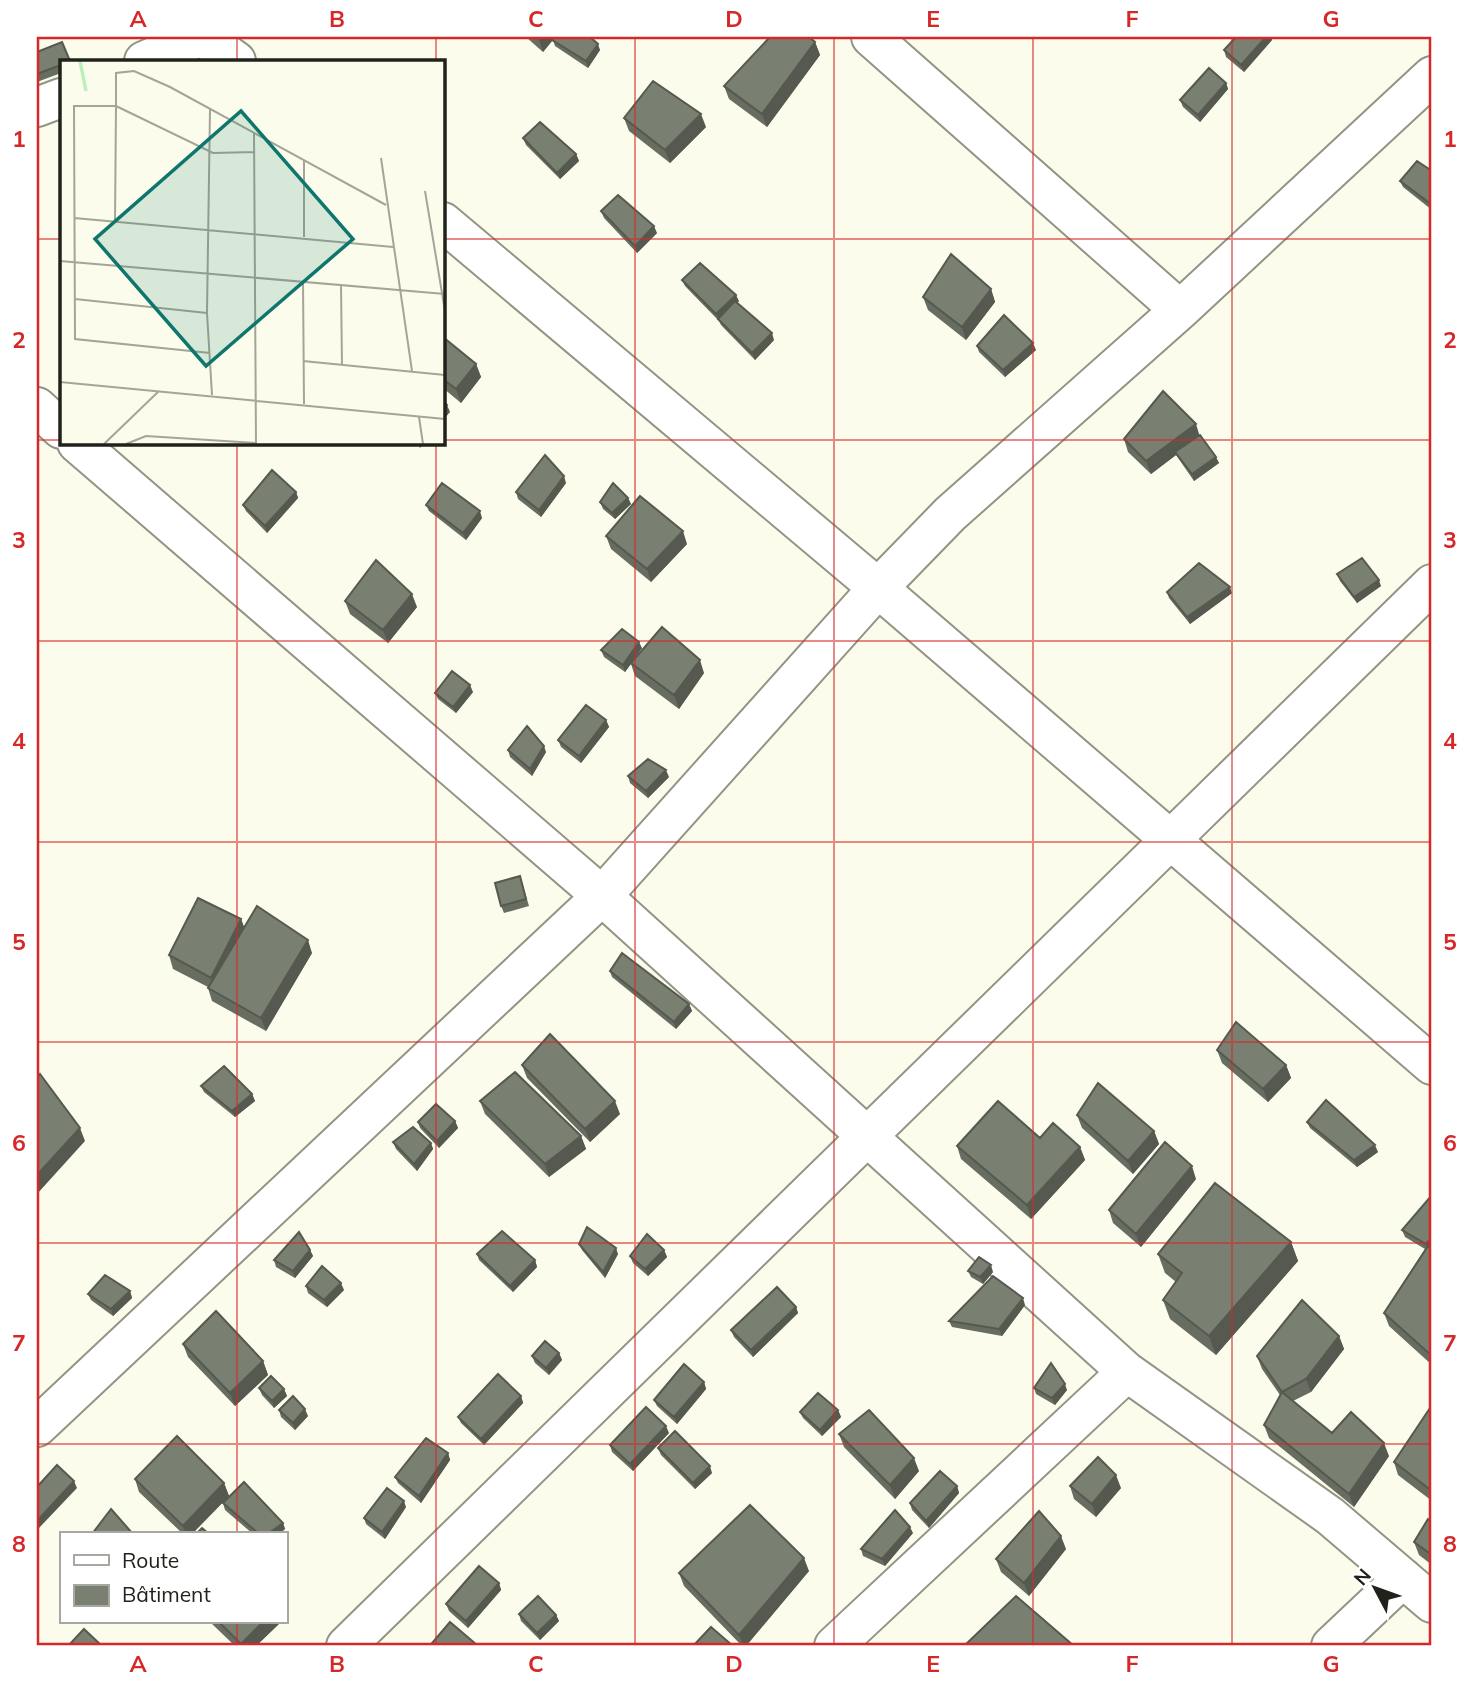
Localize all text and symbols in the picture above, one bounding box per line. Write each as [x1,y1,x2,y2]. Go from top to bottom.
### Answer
text: A [129,4,147,33]
text: B [329,4,345,33]
text: C [528,4,544,33]
text: D [725,4,743,33]
text: E [926,4,940,33]
text: F [1125,4,1139,33]
text: G [1322,4,1340,33]
inset map [60,60,444,444]
text: 1 [12,124,26,153]
text: 1 [1443,124,1457,153]
text: 2 [12,325,26,354]
text: 2 [1443,325,1457,354]
text: 3 [12,525,26,554]
text: 3 [1443,525,1457,554]
text: 4 [12,726,26,755]
text: 4 [1443,726,1457,755]
text: 5 [12,927,26,956]
text: 5 [1443,927,1457,956]
text: 6 [12,1128,26,1157]
text: 6 [1443,1128,1457,1157]
text: 7 [12,1328,26,1357]
text: 7 [1443,1328,1457,1357]
text: 8 [12,1529,26,1558]
text: 8 [1443,1529,1457,1558]
legend [60,1532,287,1624]
text: Route [122,1547,179,1573]
north arrow [1340,1554,1410,1624]
text: N [1348,1564,1376,1590]
text: Bâtiment [122,1581,211,1607]
text: A [129,1649,147,1678]
text: B [329,1649,345,1678]
text: C [528,1649,544,1678]
text: D [725,1649,743,1678]
text: E [926,1649,940,1678]
text: F [1125,1649,1139,1678]
text: G [1322,1649,1340,1678]

